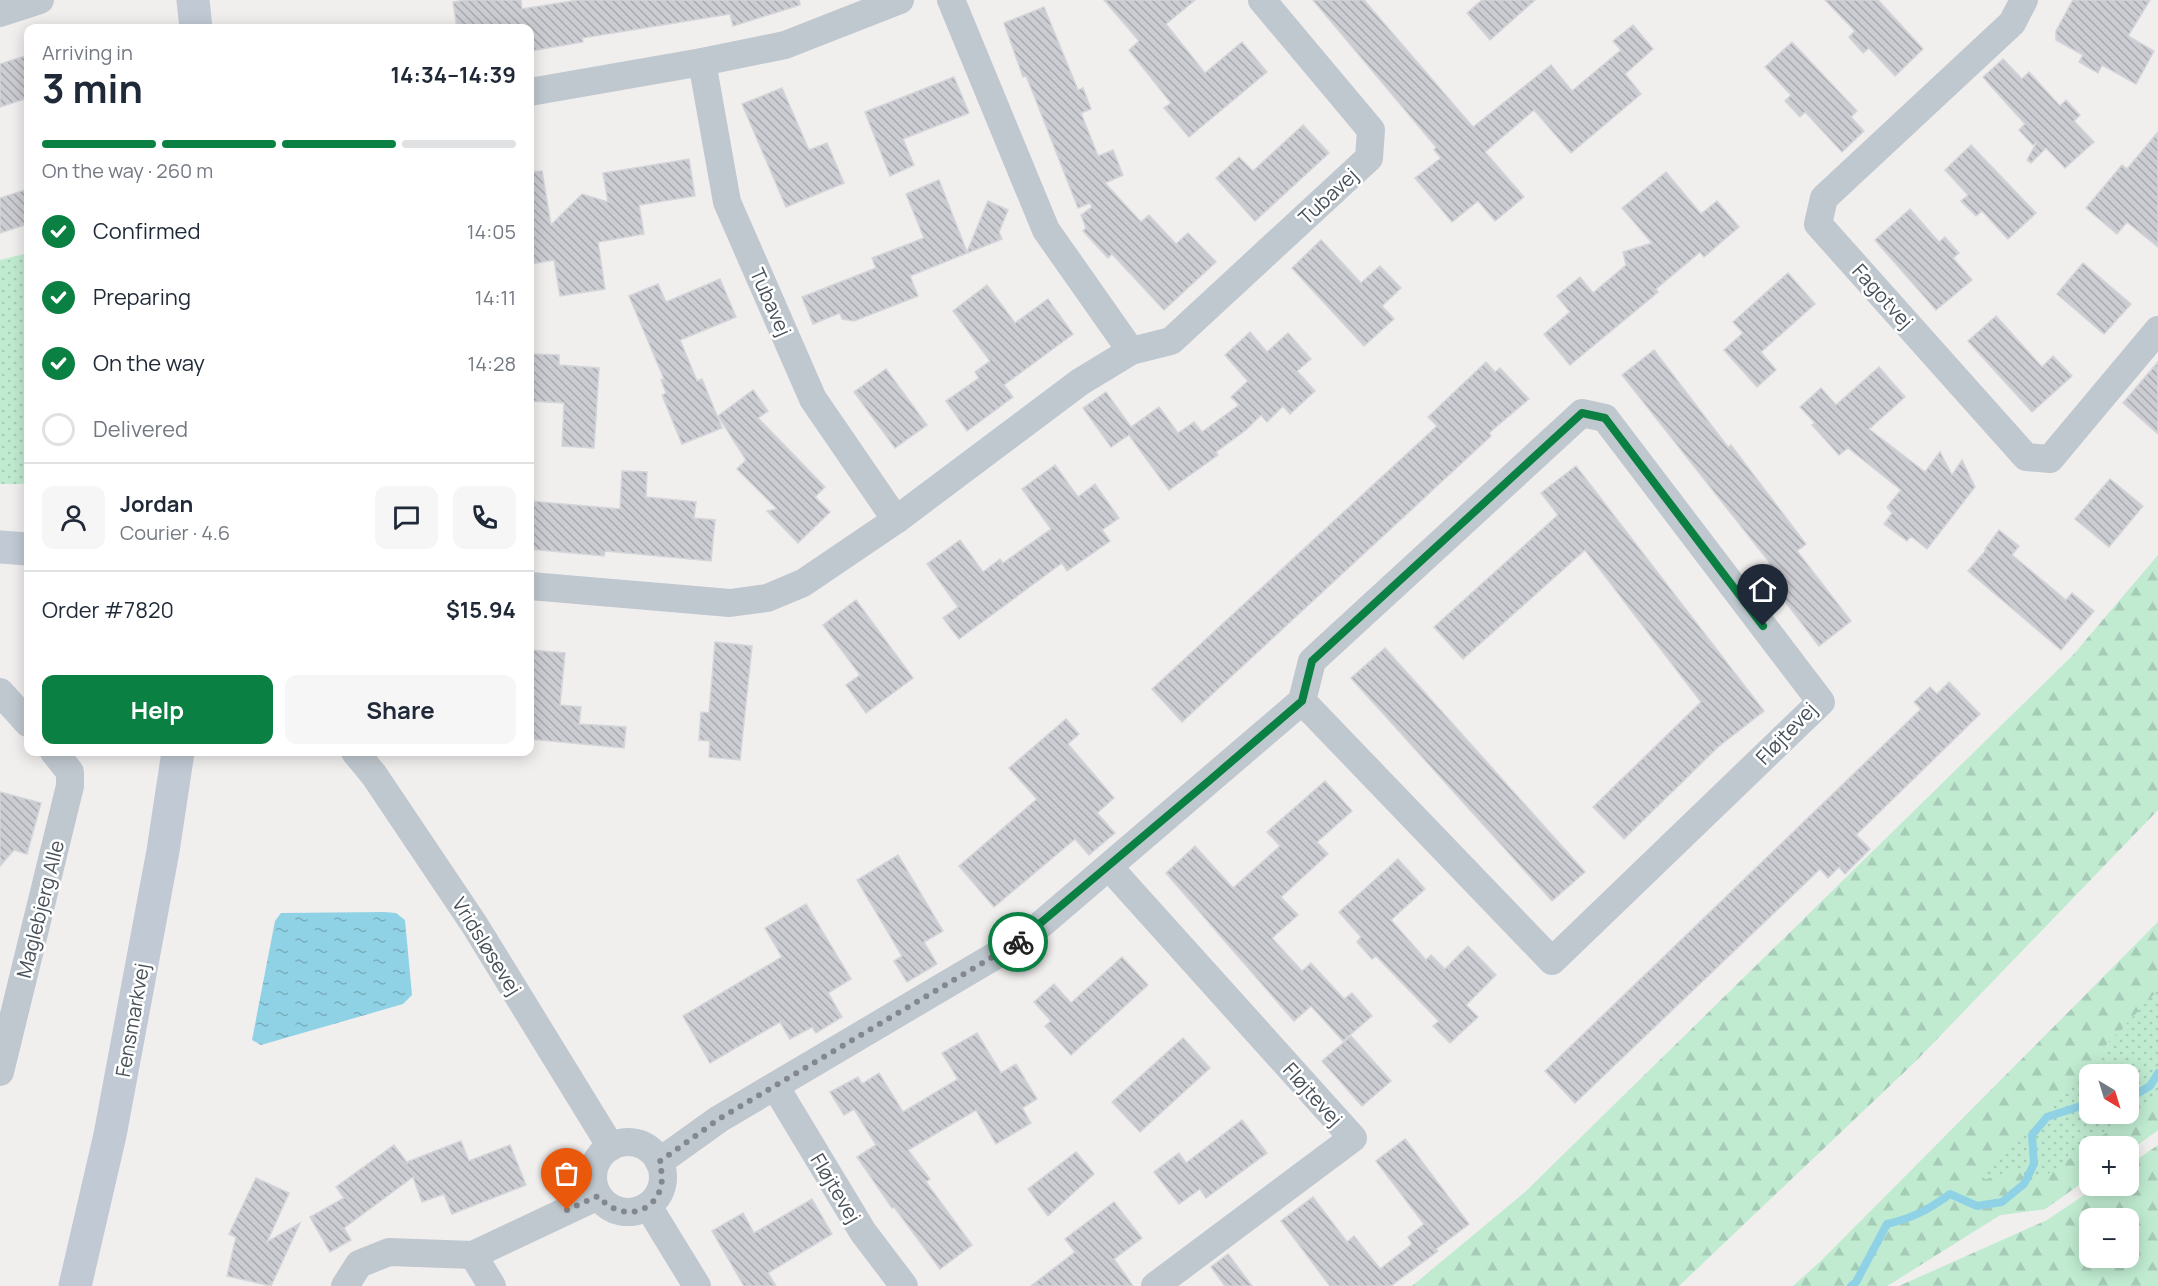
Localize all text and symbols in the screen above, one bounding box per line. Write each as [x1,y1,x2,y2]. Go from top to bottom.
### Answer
text: Arriving in [42,39,133,66]
text: 14:34–14:39 [390,60,516,90]
text: 3 min [42,61,143,115]
text: On the way · 260 m [42,157,213,184]
street label: Tubavej [1293,162,1363,230]
icon: check [42,215,75,248]
text: Confirmed [93,216,201,246]
text: 14:05 [467,218,516,245]
street label: Fagotvej [1847,258,1919,334]
street label: Tubavej [744,264,798,340]
icon: check [42,281,75,314]
text: Preparing [93,282,191,312]
text: 14:11 [475,284,516,311]
icon: check [42,347,75,380]
text: On the way [93,348,205,378]
text: 14:28 [467,350,516,377]
text: Delivered [93,414,188,444]
button: person [42,486,105,549]
button: chat [375,486,438,549]
button: phone [453,486,516,549]
text: Jordan [120,489,193,519]
text: Courier · 4.6 [120,519,230,546]
pin [1737,564,1788,626]
icon: home [1746,573,1779,606]
text: Order #7820 [42,595,174,625]
text: $15.94 [446,595,516,625]
button: Help [42,675,273,744]
button: Share [285,675,516,744]
street label: Fløjtevej [1750,696,1822,770]
street label: Maglebjerg Alle [10,837,70,981]
street label: Vridsløsevej [446,892,528,1000]
courier [988,912,1048,972]
icon: bike [1002,926,1035,959]
street label: Fensmarkvej [109,961,155,1079]
street label: Fløjtevej [1277,1056,1349,1132]
north arrow [2079,1064,2139,1124]
map controls [2079,1064,2139,1268]
button: + [2079,1136,2139,1196]
pin [541,1148,592,1210]
street label: Fløjtevej [805,1148,867,1228]
icon: bag [550,1157,583,1190]
button: − [2079,1208,2139,1268]

